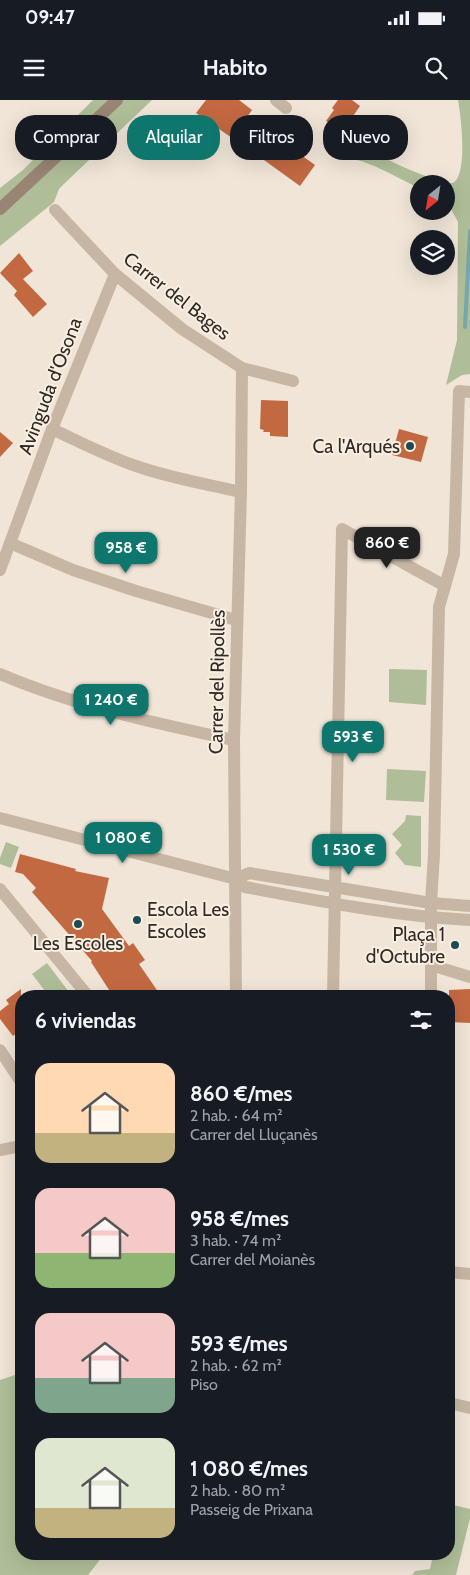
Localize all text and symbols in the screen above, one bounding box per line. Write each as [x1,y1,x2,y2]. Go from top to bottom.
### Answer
text: 09:47 [25,6,75,29]
icon: menu [20,54,48,82]
text: Habito [203,54,267,81]
icon: search [422,54,450,82]
chip: Comprar [15,115,117,160]
chip: Alquilar [127,115,220,160]
chip: Filtros [230,115,313,160]
chip: Nuevo [323,115,408,160]
north arrow [410,175,455,220]
map controls [410,175,455,275]
button: layers [410,230,455,275]
street label: Carrer del Bages [119,247,235,345]
street label: Avinguda d'Osona [13,314,87,458]
place label: Ca l'Arqués [313,435,400,458]
marker: Ca l'Arqués [404,440,416,452]
pin: 860 € [352,526,422,569]
pin: 958 € [91,532,161,574]
text: 860 € [365,533,409,552]
text: 958 € [105,538,147,557]
street label: Carrer del Ripollès [204,609,230,754]
pin: 1 240 € [65,684,157,726]
text: 1 240 € [84,690,138,709]
pin: 593 € [318,720,388,763]
text: 593 € [333,727,373,746]
pin: 1 080 € [77,822,169,864]
text: 1 080 € [95,828,151,847]
pin: 1 530 € [303,834,395,876]
text: 1 530 € [323,840,375,859]
place label: Escola Les Escoles [147,898,229,943]
marker: Escola Les Escoles [131,914,143,926]
marker: Les Escoles [72,918,84,930]
place label: Plaça 1 d'Octubre [366,923,445,968]
place label: Les Escoles [33,932,123,955]
marker: Plaça 1 d'Octubre [449,939,461,951]
icon: filters [407,1006,435,1034]
text: 6 viviendas [35,1008,136,1033]
text: 860 €/mes [190,1081,292,1106]
icon: home [75,1083,135,1143]
text: 2 hab. · 64 m² [190,1106,283,1125]
text: Carrer del Lluçanès [190,1125,318,1144]
text: 958 €/mes [190,1206,289,1231]
icon: home [75,1208,135,1268]
text: 3 hab. · 74 m² [190,1231,281,1250]
text: Carrer del Moianès [190,1250,315,1269]
text: 593 €/mes [190,1331,288,1356]
icon: home [75,1333,135,1393]
text: 2 hab. · 62 m² [190,1356,282,1375]
text: Piso [190,1375,218,1394]
text: 1 080 €/mes [190,1456,308,1481]
icon: home [75,1458,135,1518]
text: 2 hab. · 80 m² [190,1481,285,1500]
text: Passeig de Prixana [190,1500,313,1519]

